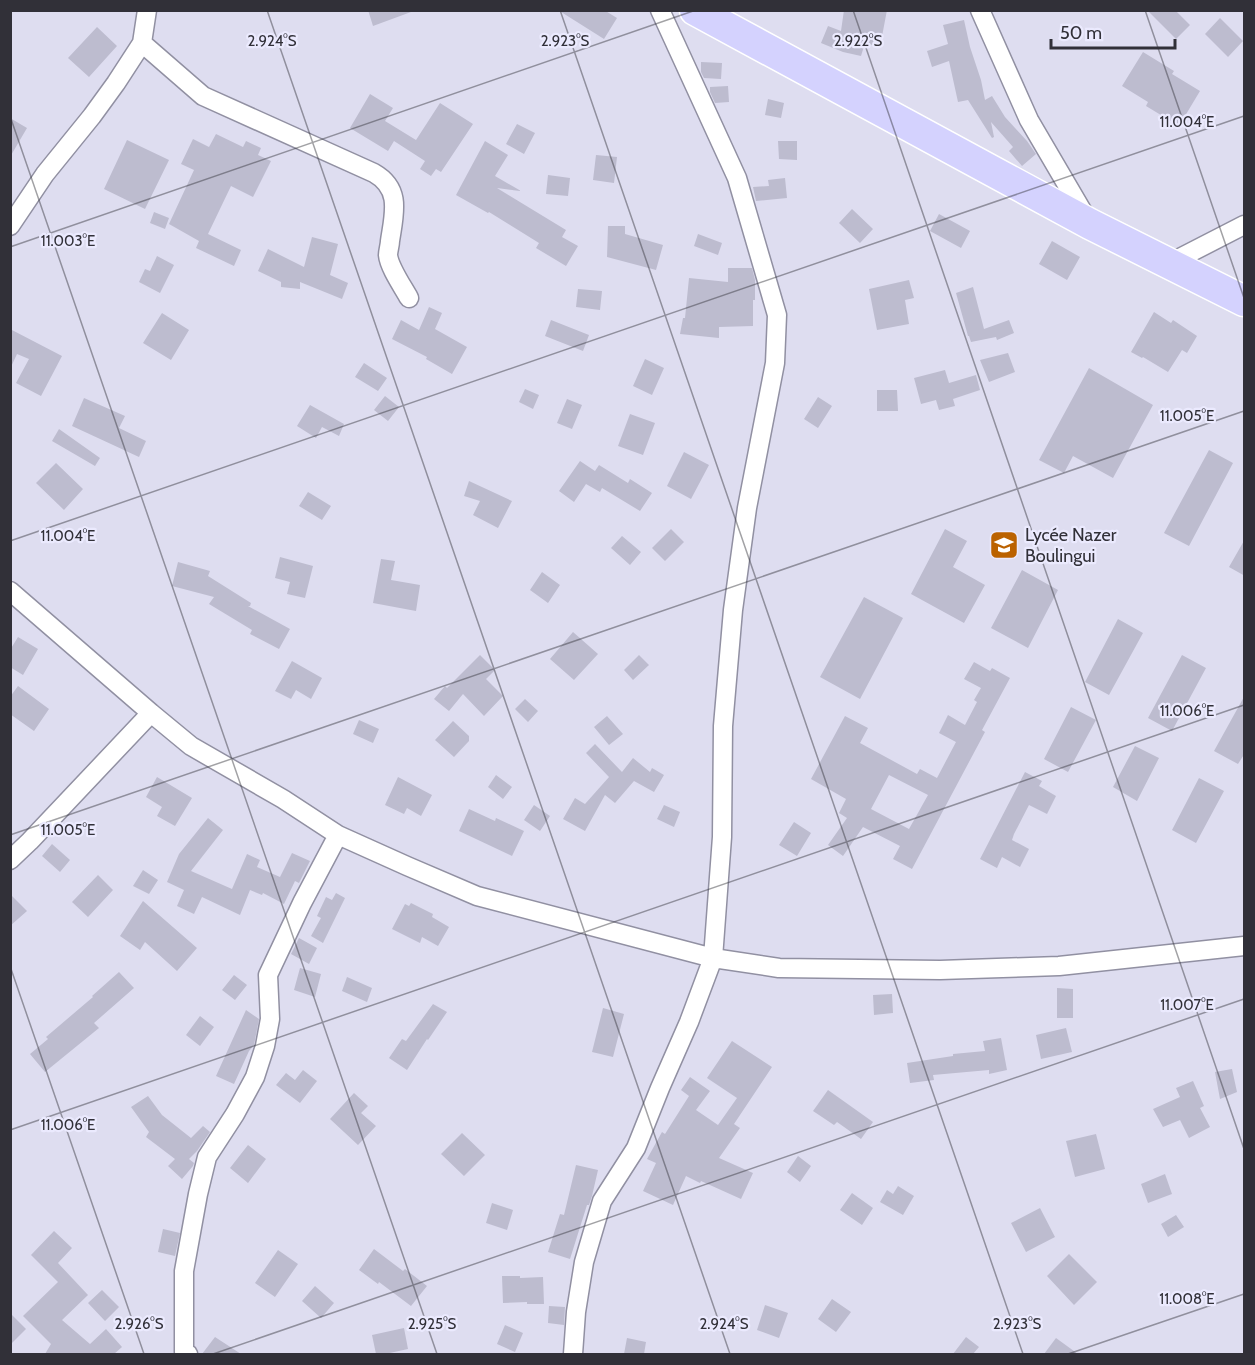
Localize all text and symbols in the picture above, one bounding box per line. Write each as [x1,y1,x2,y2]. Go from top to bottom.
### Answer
scale bar [1051,12,1176,50]
text: 50 m [1060,22,1102,44]
text: 2.924°S [248,32,297,50]
text: 2.923°S [541,32,590,50]
text: 2.922°S [834,32,882,50]
text: 11.004°E [1160,113,1214,131]
text: 11.003°E [41,232,95,250]
text: 11.005°E [1160,407,1214,425]
place label: Lycée Nazer Boulingui [1025,524,1117,567]
text: 11.004°E [41,527,95,545]
school or university icon: Lycée Nazer Boulingui [988,529,1020,561]
text: 11.006°E [1160,702,1214,720]
text: 11.005°E [41,821,95,839]
text: 11.007°E [1160,996,1214,1014]
text: 11.006°E [41,1116,95,1134]
text: 11.008°E [1159,1290,1215,1308]
text: 2.926°S [115,1315,164,1333]
text: 2.925°S [408,1315,457,1333]
text: 2.924°S [700,1315,749,1333]
text: 2.923°S [993,1315,1042,1333]

